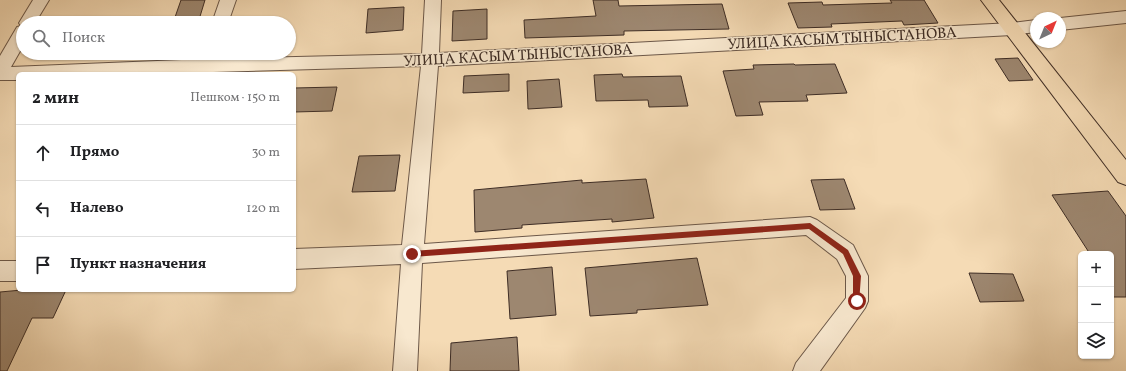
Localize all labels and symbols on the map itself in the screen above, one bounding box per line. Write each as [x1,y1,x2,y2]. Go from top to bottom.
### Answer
north arrow [1030,12,1066,48]
street label: УЛИЦА КАСЫМ ТЫНЫСТАНОВА [727,23,958,56]
street label: УЛИЦА КАСЫМ ТЫНЫСТАНОВА [403,40,634,73]
route end [403,245,421,263]
route start [848,292,866,310]

